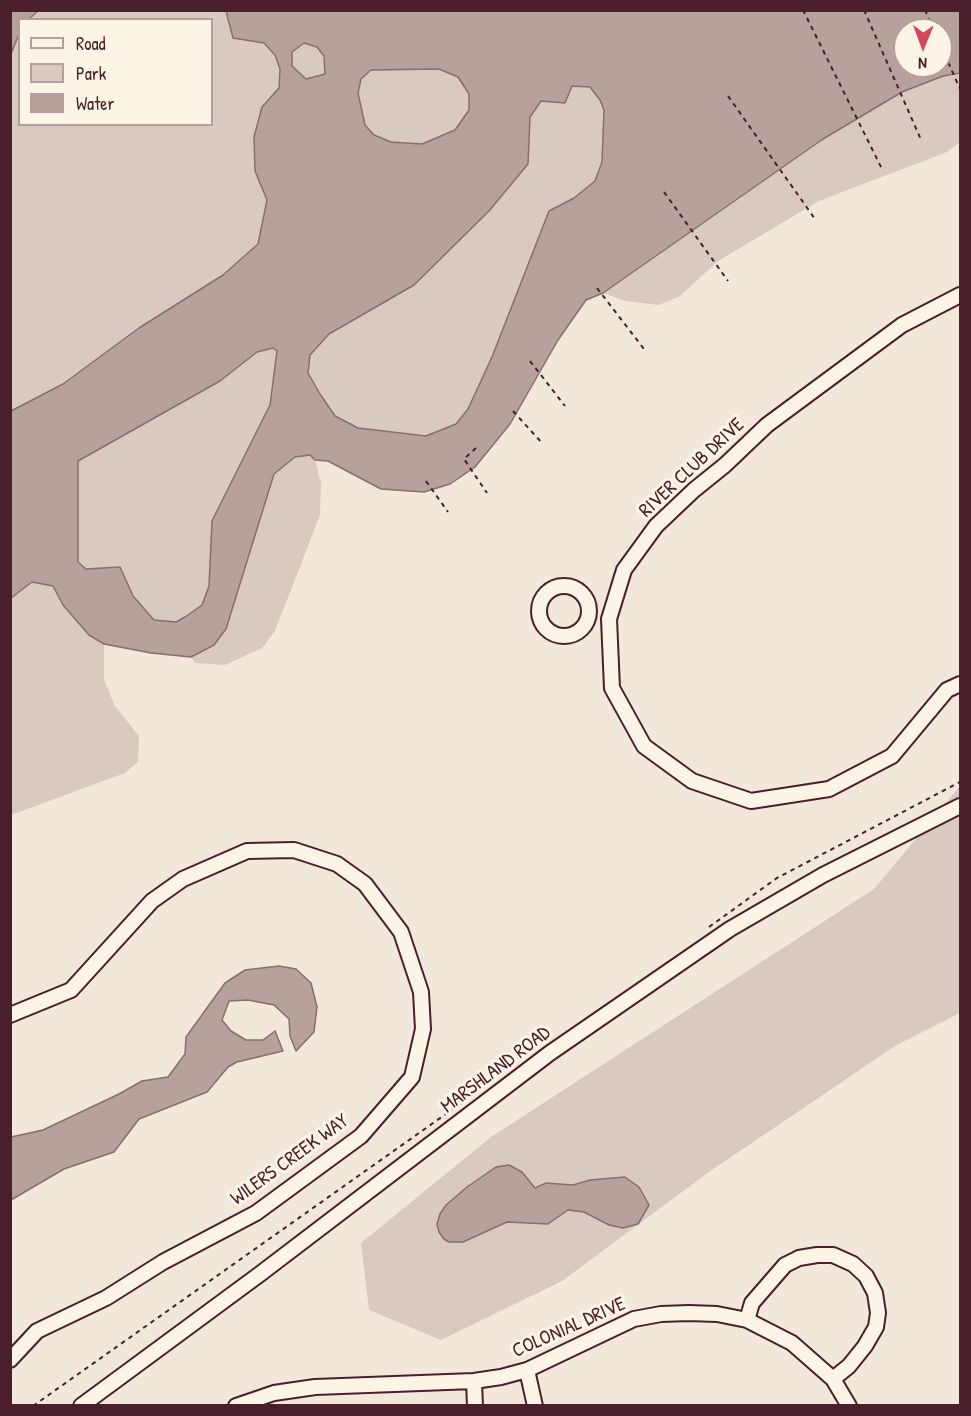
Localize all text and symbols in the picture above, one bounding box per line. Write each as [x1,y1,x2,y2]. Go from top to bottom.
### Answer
legend [18,18,213,126]
north arrow [893,18,953,78]
text: Road [76,31,106,56]
text: N [918,53,927,75]
text: Park [76,61,106,86]
text: Water [76,91,114,116]
street label: RIVER CLUB DRIVE [634,413,750,523]
street label: MARSHLAND ROAD [437,1021,555,1119]
street label: WILERS CREEK WAY [226,1109,354,1211]
street label: COLONIAL DRIVE [509,1292,629,1364]

